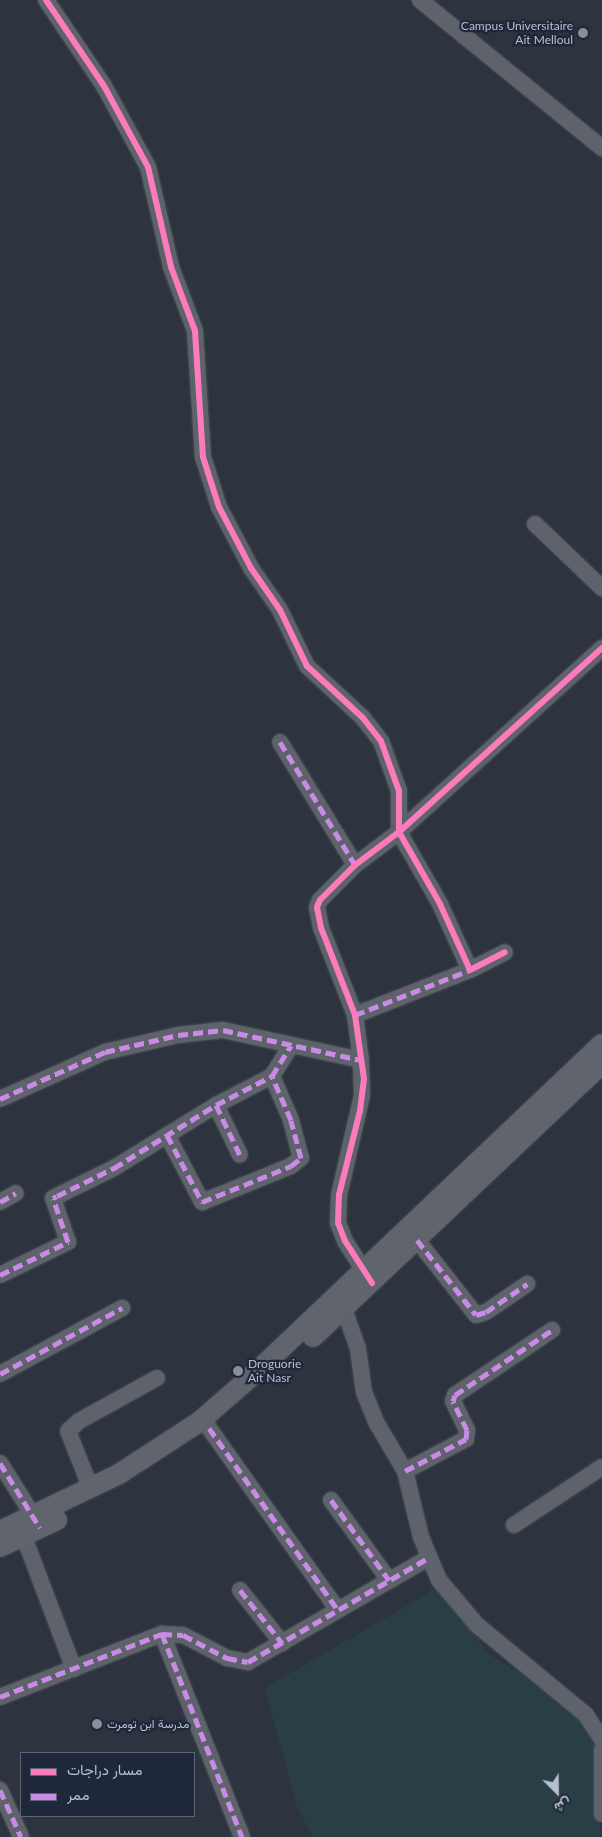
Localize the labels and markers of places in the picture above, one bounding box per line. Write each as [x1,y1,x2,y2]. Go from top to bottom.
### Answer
place label: Campus Universitaire Ait Melloul [461,19,573,47]
marker: Campus Universitaire Ait Melloul [577,27,589,39]
place label: Droguorie Ait Nasr [248,1357,301,1385]
marker: Droguorie Ait Nasr [232,1365,244,1377]
place label: مدرسة ابن تومرت [107,1717,189,1731]
marker: مدرسة ابن تومرت [91,1718,103,1730]

